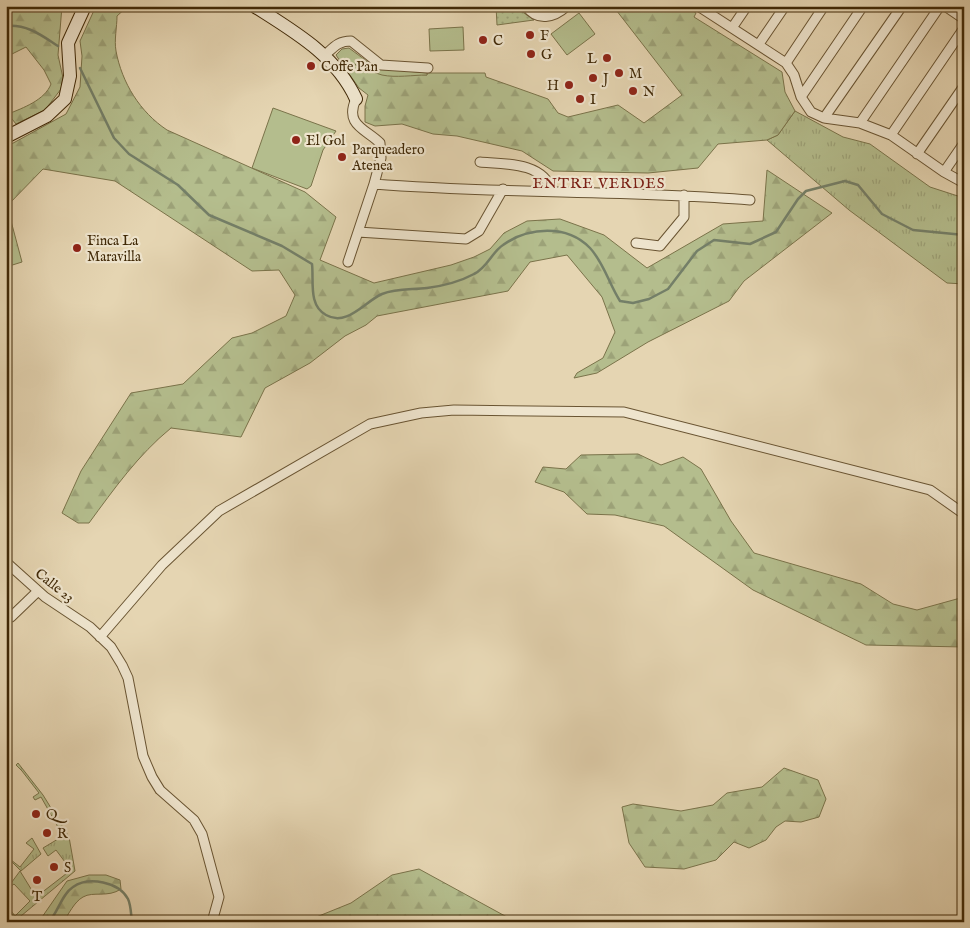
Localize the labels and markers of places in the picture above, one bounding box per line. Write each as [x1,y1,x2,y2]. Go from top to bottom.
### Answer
place label: F [540,27,549,45]
marker: F [524,29,536,41]
place label: C [493,32,503,50]
marker: C [477,34,489,46]
place label: G [541,46,553,64]
marker: G [525,48,537,60]
place label: L [587,50,597,68]
marker: L [601,52,613,64]
place label: Coffe Pan [321,58,378,76]
marker: Coffe Pan [305,60,317,72]
place label: M [629,65,642,83]
marker: M [613,67,625,79]
place label: J [601,70,609,88]
marker: J [587,72,599,84]
place label: H [547,77,559,95]
marker: H [563,79,575,91]
place label: N [643,83,655,101]
marker: N [627,85,639,97]
place label: I [590,91,596,109]
marker: I [574,93,586,105]
place label: El Gol [306,132,345,150]
marker: El Gol [290,134,302,146]
place label: Parqueadero Atenea [351,141,425,175]
marker: Parqueadero Atenea [336,151,348,163]
place label: Finca La Maravilla [87,232,142,266]
marker: Finca La Maravilla [71,242,83,254]
place label: Q [46,806,68,824]
marker: Q [30,808,42,820]
place label: R [57,825,68,843]
marker: R [41,827,53,839]
place label: S [64,859,71,877]
marker: S [48,861,60,873]
marker: T [31,874,43,886]
place label: T [32,888,43,906]

